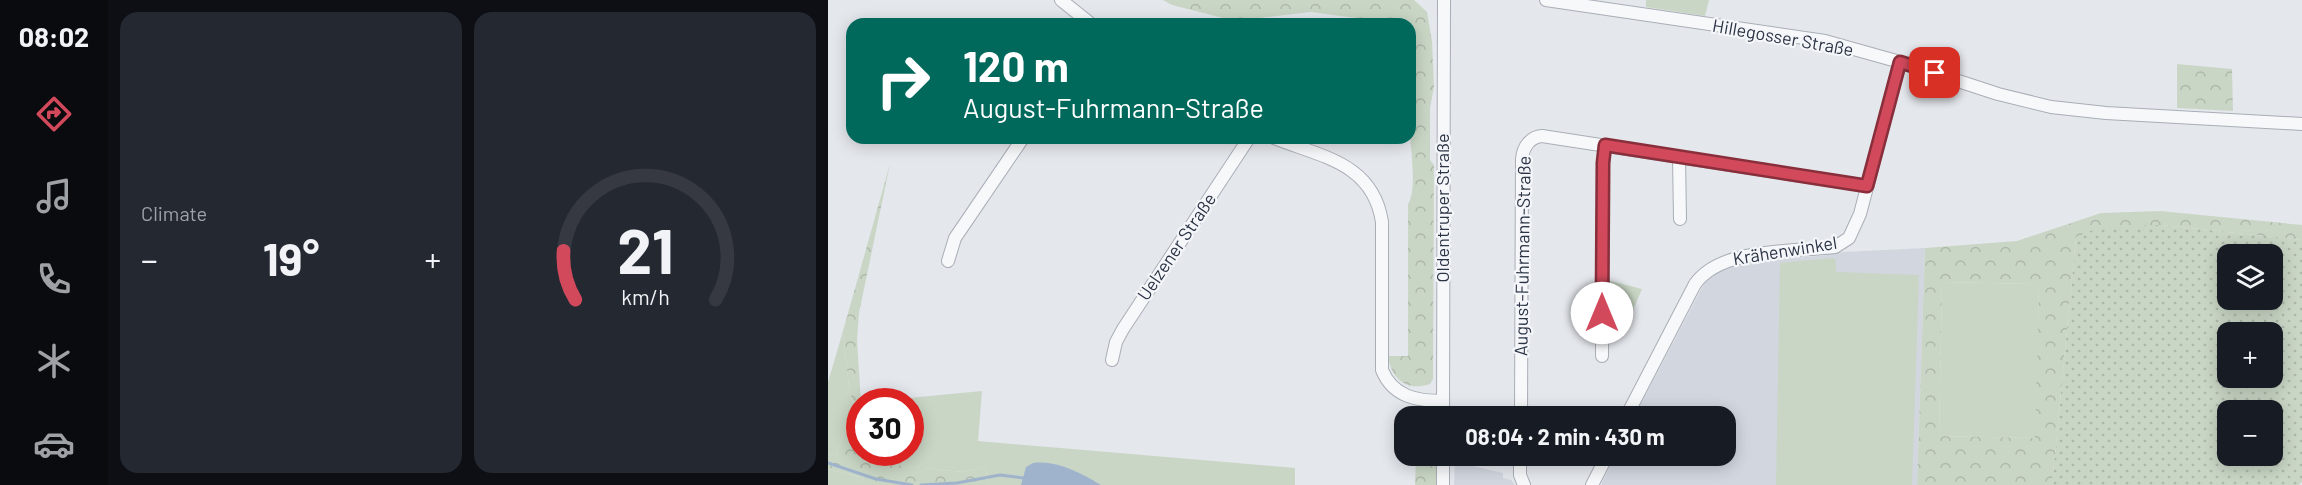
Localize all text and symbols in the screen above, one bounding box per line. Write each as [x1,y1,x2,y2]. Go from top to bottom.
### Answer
street label: Hillegosser Straße [1711,14,1855,60]
text: 08:02 [19,20,89,52]
text: 120 m [963,40,1069,90]
icon: right [864,42,942,120]
pin [1909,47,1960,98]
icon: arrive [1918,56,1951,89]
text: August-Fuhrmann-Straße [963,91,1264,123]
icon: directions [33,93,75,135]
street label: Oldentruper Straße [1431,133,1453,283]
street label: August-Fuhrmann-Straße [1509,156,1535,356]
icon: music [33,175,75,217]
street label: Uelzener Straße [1132,189,1220,304]
text: Climate [141,201,207,225]
text: 21 [617,212,673,286]
text: 19° [263,231,319,285]
street label: Krähenwinkel [1731,231,1838,269]
text: − [141,239,158,279]
text: + [425,239,441,279]
map controls [2217,244,2283,466]
button: layers [2217,244,2283,310]
icon: phone [33,258,75,300]
position arrow [1570,281,1634,345]
text: km/h [621,284,669,309]
button: + [2217,322,2283,388]
icon: climate [33,340,75,382]
speed limit sign: 30 [846,388,924,466]
button: − [2217,400,2283,466]
icon: car [33,423,75,465]
text: 08:04 · 2 min · 430 m [1465,423,1665,449]

